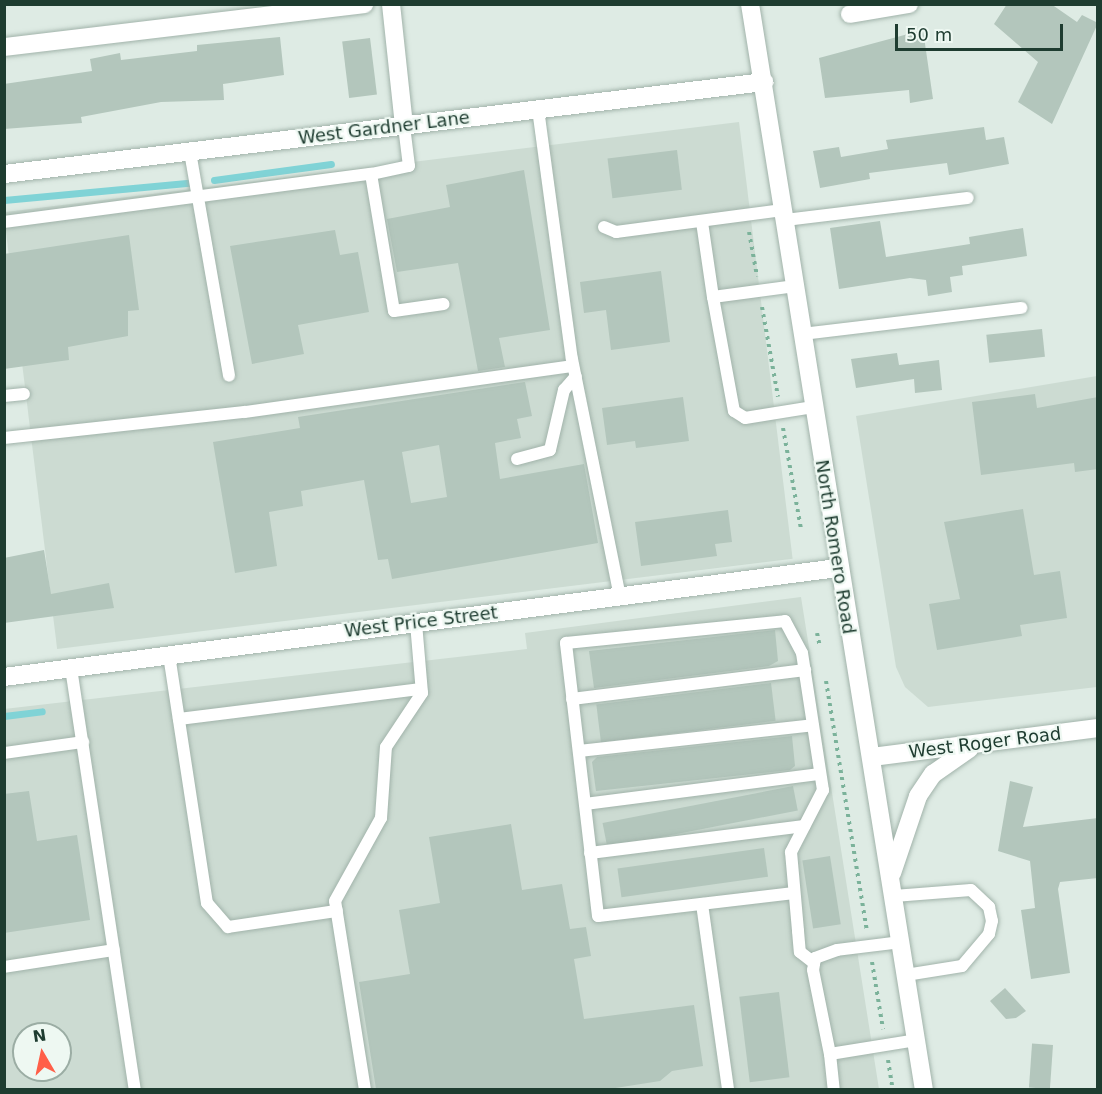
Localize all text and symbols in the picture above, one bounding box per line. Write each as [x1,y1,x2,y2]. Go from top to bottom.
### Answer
scale bar [898,12,1066,50]
text: 50 m [906,24,952,45]
street label: West Gardner Lane [297,107,471,149]
street label: North Romero Road [811,458,859,636]
street label: West Price Street [343,602,499,642]
street label: West Roger Road [908,723,1062,763]
north arrow [12,1022,72,1082]
text: N [31,1025,48,1046]

